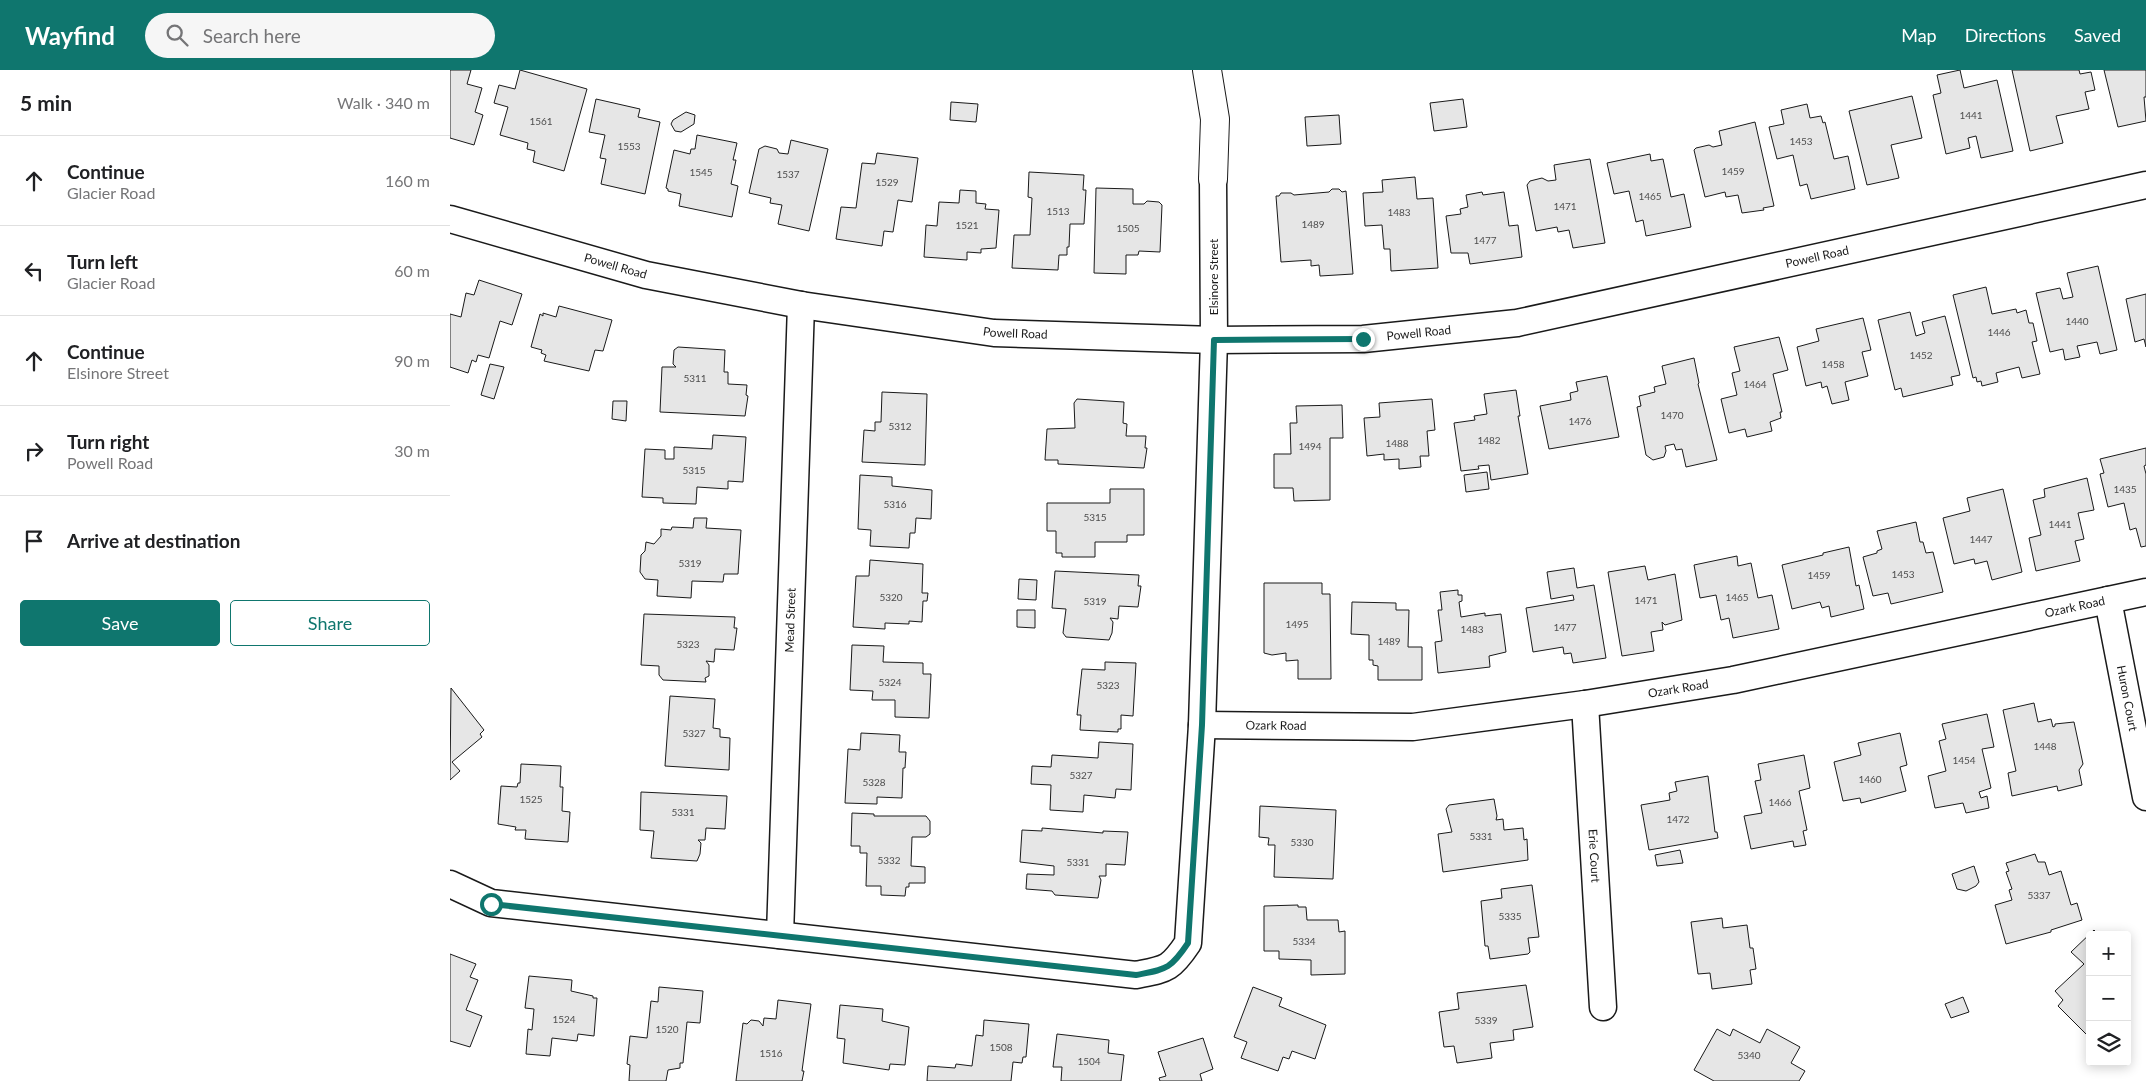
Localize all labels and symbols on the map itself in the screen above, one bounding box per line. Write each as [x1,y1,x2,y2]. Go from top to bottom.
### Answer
house number: 1441 [1959,109,1983,121]
house number: 1561 [529,115,553,127]
house number: 1453 [1789,135,1813,147]
house number: 1553 [617,140,641,152]
house number: 1459 [1721,165,1745,177]
house number: 1545 [689,166,713,178]
house number: 1537 [776,168,800,180]
house number: 1529 [875,176,899,188]
house number: 1465 [1638,190,1662,202]
house number: 1471 [1553,200,1577,212]
house number: 1513 [1046,205,1070,217]
house number: 1483 [1387,206,1411,218]
house number: 1489 [1301,218,1325,230]
house number: 1521 [955,219,979,231]
house number: 1505 [1116,222,1140,234]
house number: 1477 [1473,234,1497,246]
street label: Elsinore Street [1206,238,1221,315]
street label: Powell Road [1784,242,1850,271]
street label: Powell Road [582,250,649,282]
house number: 1440 [2065,315,2089,327]
street label: Powell Road [1386,322,1452,344]
street label: Powell Road [982,323,1048,342]
house number: 1446 [1987,326,2011,338]
route end [1352,328,1375,351]
house number: 1452 [1909,349,1933,361]
house number: 1458 [1821,358,1845,370]
house number: 5311 [683,372,707,384]
house number: 1464 [1743,378,1767,390]
house number: 1470 [1660,409,1684,421]
house number: 1476 [1568,415,1592,427]
house number: 5312 [888,420,912,432]
house number: 1482 [1477,434,1501,446]
house number: 1488 [1385,437,1409,449]
house number: 1494 [1298,440,1322,452]
house number: 5315 [682,464,706,476]
house number: 1435 [2113,483,2137,495]
house number: 5316 [883,498,907,510]
house number: 5315 [1083,511,1107,523]
house number: 1441 [2048,518,2072,530]
house number: 1447 [1969,533,1993,545]
house number: 5319 [678,557,702,569]
house number: 1453 [1891,568,1915,580]
house number: 1459 [1807,569,1831,581]
street label: Mead Street [781,587,799,653]
house number: 5320 [879,591,903,603]
house number: 1465 [1725,591,1749,603]
street label: Ozark Road [2043,593,2106,620]
house number: 1471 [1634,594,1658,606]
house number: 5319 [1083,595,1107,607]
house number: 1495 [1285,618,1309,630]
house number: 1477 [1553,621,1577,633]
house number: 1483 [1460,623,1484,635]
house number: 1489 [1377,635,1401,647]
house number: 5323 [676,638,700,650]
street label: Huron Court [2114,664,2141,733]
house number: 5324 [878,676,902,688]
street label: Ozark Road [1647,676,1710,701]
house number: 5323 [1096,679,1120,691]
street label: Ozark Road [1245,717,1307,733]
house number: 5327 [682,727,706,739]
house number: 1448 [2033,740,2057,752]
house number: 1454 [1952,754,1976,766]
house number: 5327 [1069,769,1093,781]
house number: 1460 [1858,773,1882,785]
house number: 5328 [862,776,886,788]
house number: 1525 [519,793,543,805]
house number: 1466 [1768,796,1792,808]
house number: 5331 [671,806,695,818]
house number: 1472 [1666,813,1690,825]
street label: Erie Court [1585,829,1604,884]
house number: 5331 [1469,830,1493,842]
house number: 5330 [1290,836,1314,848]
house number: 5332 [877,854,901,866]
house number: 5331 [1066,856,1090,868]
house number: 5337 [2027,889,2051,901]
route start [480,893,503,916]
house number: 5335 [1498,910,1522,922]
house number: 5334 [1292,935,1316,947]
house number: 1524 [552,1013,576,1025]
house number: 5339 [1474,1014,1498,1026]
house number: 1520 [655,1023,679,1035]
house number: 1508 [989,1041,1013,1053]
house number: 1516 [759,1047,783,1059]
house number: 5340 [1737,1049,1761,1061]
house number: 1504 [1077,1055,1101,1067]

